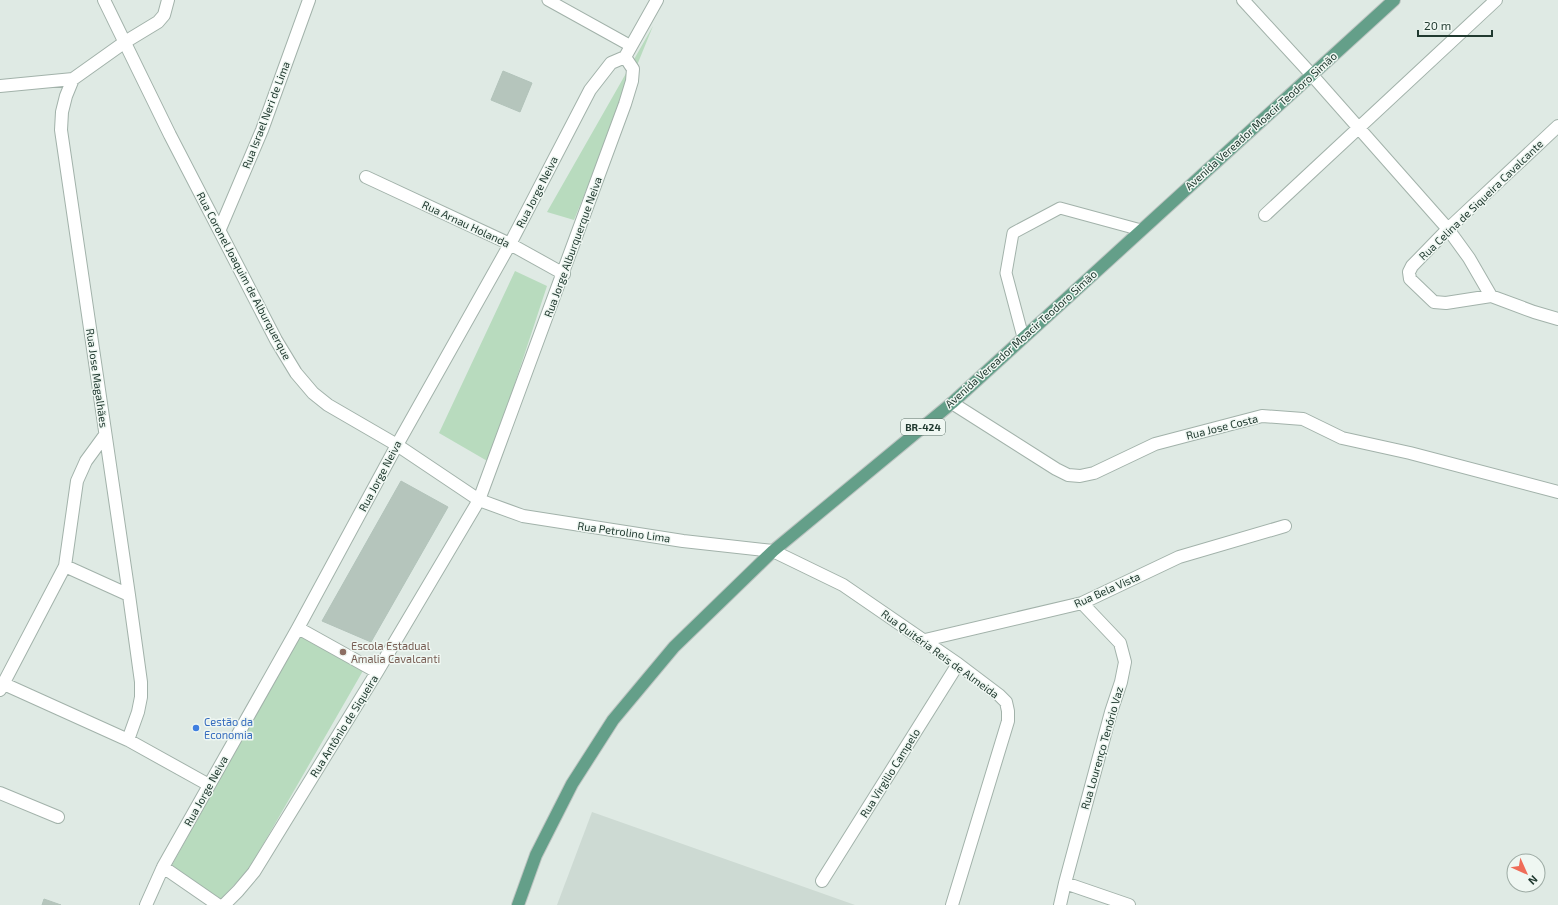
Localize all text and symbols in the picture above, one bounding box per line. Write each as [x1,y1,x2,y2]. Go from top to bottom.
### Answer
scale bar [1418,12,1492,38]
text: 20 m [1424,18,1451,32]
street label: Avenida Vereador Moacir Teodoro Simão [1182,49,1339,192]
street label: Rua Israel Neri de Lima [239,59,292,170]
street label: Rua Celina de Siqueira Cavalcante [1416,137,1545,263]
street label: Rua Jorge Neiva [513,154,560,230]
street label: Rua Jorge Alburquerque Neiva [541,175,604,319]
street label: Rua Coronel Joaquim de Alburquerque [195,190,294,362]
street label: Rua Arnau Holanda [420,198,512,250]
street label: Avenida Vereador Moacir Teodoro Simão [942,267,1099,410]
street label: Rua Jose Magalhães [84,327,111,429]
street label: Rua Jose Costa [1185,411,1259,442]
road number: BR-424 [901,419,945,435]
street label: Rua Jorge Neiva [355,438,404,513]
street label: Rua Petrolino Lima [577,519,671,544]
street label: Rua Bela Vista [1072,569,1142,610]
street label: Rua Quitéria Reis de Almeida [878,607,1002,701]
place label: Escola Estadual Amalia Cavalcanti [351,639,440,665]
marker: Escola Estadual Amalia Cavalcanti [338,647,348,657]
street label: Rua Antônio de Siqueira [307,672,380,779]
street label: Rua Lourenço Tenório Vaz [1078,684,1126,811]
place label: Cestão da Economia [204,715,253,741]
marker: Cestão da Economia [191,723,201,733]
street label: Rua Virgilio Campelo [857,726,922,820]
street label: Rua Jorge Neiva [181,753,230,828]
north arrow [1506,853,1546,893]
text: N [1526,873,1541,888]

